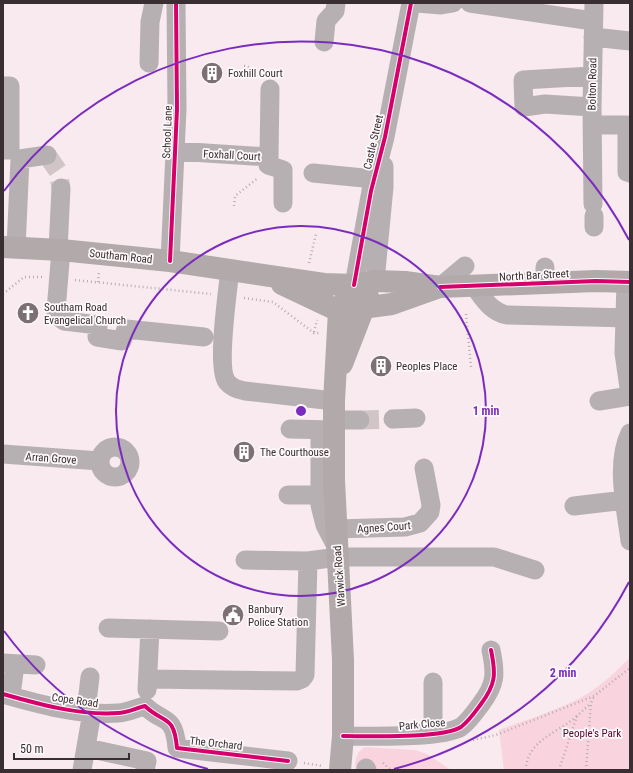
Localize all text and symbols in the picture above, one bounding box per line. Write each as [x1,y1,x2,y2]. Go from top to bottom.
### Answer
street label: Bolton Road [586,58,599,110]
building icon: Foxhill Court [199,60,225,86]
place label: Foxhill Court [228,67,283,80]
street label: School Lane [160,105,175,159]
street label: Castle Street [361,113,386,171]
street label: Foxhall Court [203,148,261,163]
street label: Southam Road [89,247,153,266]
street label: North Bar Street [499,267,569,284]
church icon: Southam Road Evangelical Church [15,300,41,326]
place label: Southam Road Evangelical Church [44,301,126,327]
building icon: Peoples Place [368,353,394,379]
place label: Peoples Place [396,360,457,373]
centre of rings [294,404,308,418]
text: 1 min [473,404,499,418]
building icon: The Courthouse [231,439,257,465]
place label: The Courthouse [260,446,329,459]
street label: Arran Grove [25,450,77,467]
street label: Agnes Court [357,519,411,536]
street label: Warwick Road [331,545,348,607]
public building icon: Banbury Police Station [220,602,246,628]
place label: Banbury Police Station [248,603,308,629]
text: 2 min [550,666,576,680]
street label: Cope Road [51,691,99,710]
street label: Park Close [398,716,446,733]
park label: People's Park [563,727,621,740]
street label: The Orchard [189,734,243,753]
scale bar [14,735,129,761]
text: 50 m [20,742,44,756]

